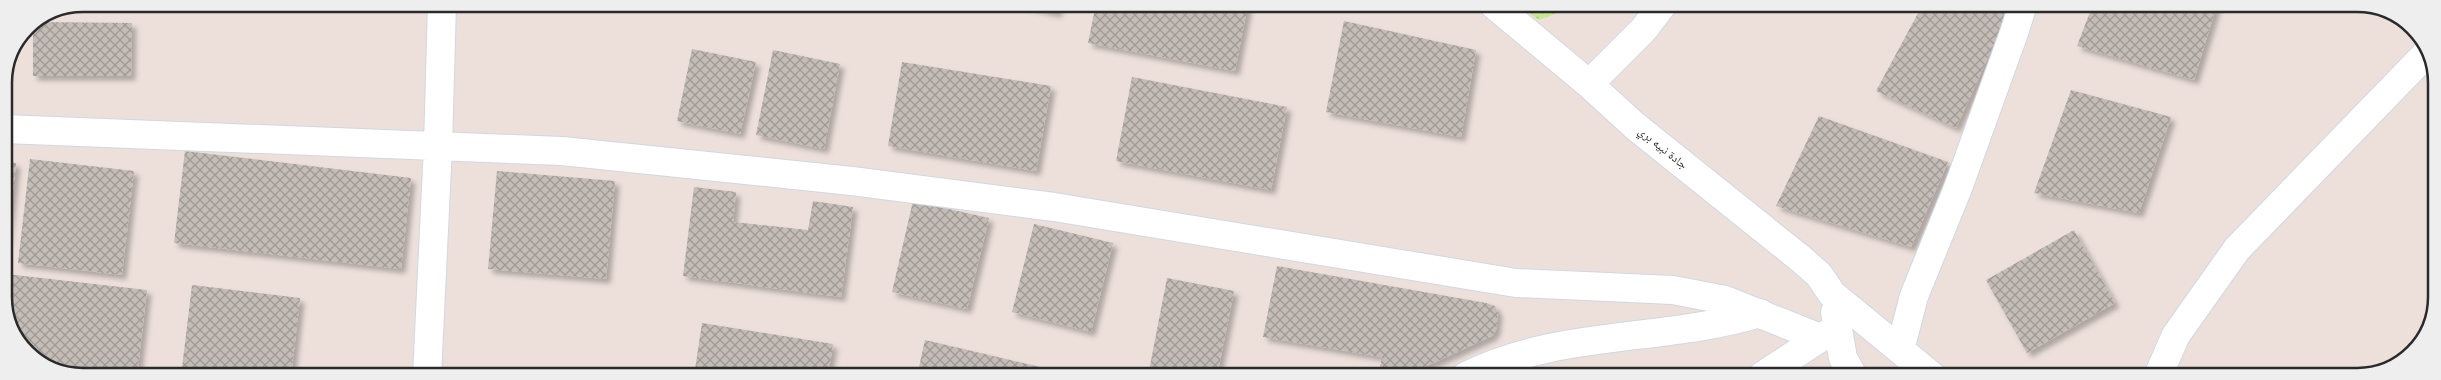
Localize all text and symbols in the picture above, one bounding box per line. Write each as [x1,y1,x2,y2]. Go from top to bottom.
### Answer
street label: جادة نبيه بري [1634,122,1692,175]

